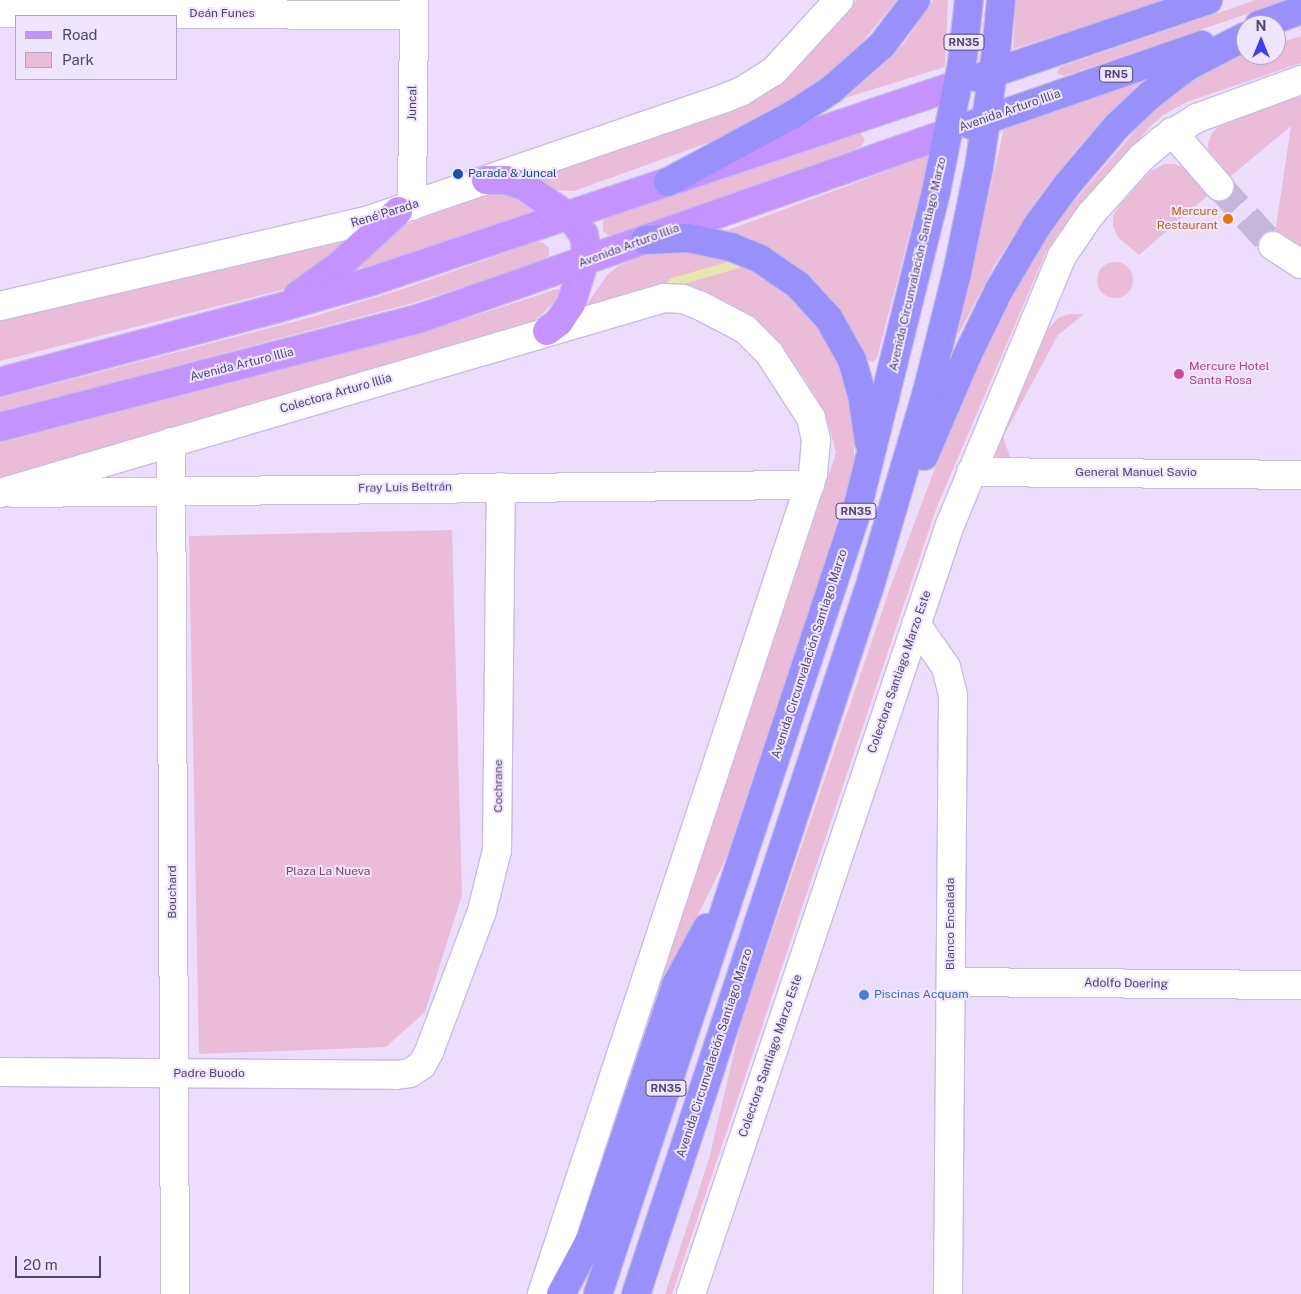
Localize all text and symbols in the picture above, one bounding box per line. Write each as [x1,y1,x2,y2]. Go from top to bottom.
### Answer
street label: Deán Funes [189,7,255,21]
legend [15,15,178,80]
north arrow [1236,15,1286,65]
text: N [1256,18,1266,34]
text: Road [62,26,98,43]
road number: RN35 [943,34,985,51]
text: Park [62,51,94,68]
road number: RN5 [1098,66,1134,82]
street label: Juncal [405,85,421,121]
street label: Avenida Arturo Illia [957,87,1063,135]
street label: Avenida Circunvalación Santiago Marzo [886,156,950,372]
place label: Parada & Juncal [468,167,557,181]
marker: Parada & Juncal [452,168,464,180]
street label: René Parada [349,197,421,231]
place label: Mercure Restaurant [1157,205,1218,233]
marker: Mercure Restaurant [1222,213,1234,225]
street label: Avenida Arturo Illia [577,221,681,271]
street label: Avenida Arturo Illia [189,345,295,385]
place label: Mercure Hotel Santa Rosa [1189,360,1269,388]
marker: Mercure Hotel Santa Rosa [1173,368,1185,380]
street label: Colectora Arturo Illia [278,371,394,417]
street label: General Manuel Savio [1075,466,1197,480]
street label: Fray Luis Beltrán [358,480,452,496]
road number: RN35 [835,502,877,520]
street label: Avenida Circunvalación Santiago Marzo [769,548,851,760]
street label: Colectora Santiago Marzo Este [865,589,935,755]
street label: Cochrane [492,759,506,813]
street label: Bouchard [166,865,180,919]
park label: Plaza La Nueva [286,865,370,879]
street label: Blanco Encalada [944,878,958,970]
street label: Avenida Circunvalación Santiago Marzo [674,947,756,1159]
street label: Colectora Santiago Marzo Este [736,973,806,1139]
street label: Adolfo Doering [1084,976,1168,992]
place label: Piscinas Acquam [874,988,969,1002]
marker: Piscinas Acquam [858,989,870,1001]
street label: Padre Buodo [173,1067,245,1081]
road number: RN35 [645,1080,687,1096]
scale bar [18,1246,104,1278]
text: 20 m [23,1256,58,1273]

